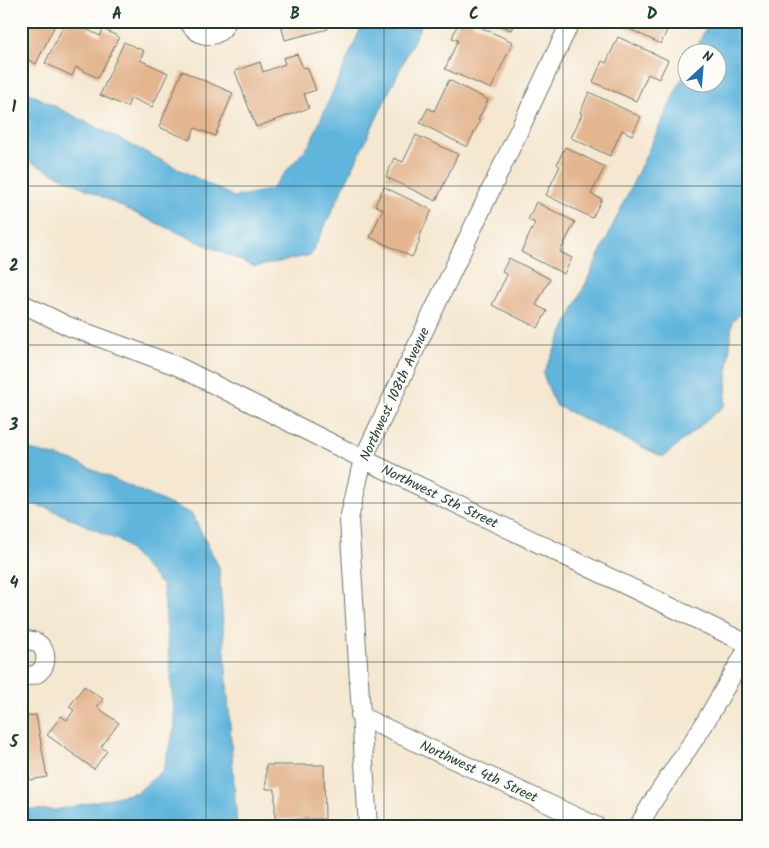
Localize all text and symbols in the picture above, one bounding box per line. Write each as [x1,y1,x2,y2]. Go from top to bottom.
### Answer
text: A [112,2,122,27]
text: B [290,2,300,27]
text: C [469,2,479,27]
text: D [647,2,658,27]
north arrow [676,42,726,92]
text: N [698,45,716,69]
text: 1 [12,95,17,120]
text: 2 [9,254,19,279]
street label: Northwest 108th Avenue [354,323,436,465]
text: 3 [9,413,19,438]
street label: Northwest 5th Street [377,459,502,535]
text: 4 [10,571,19,596]
text: 5 [9,730,20,755]
street label: Northwest 4th Street [416,735,542,809]

